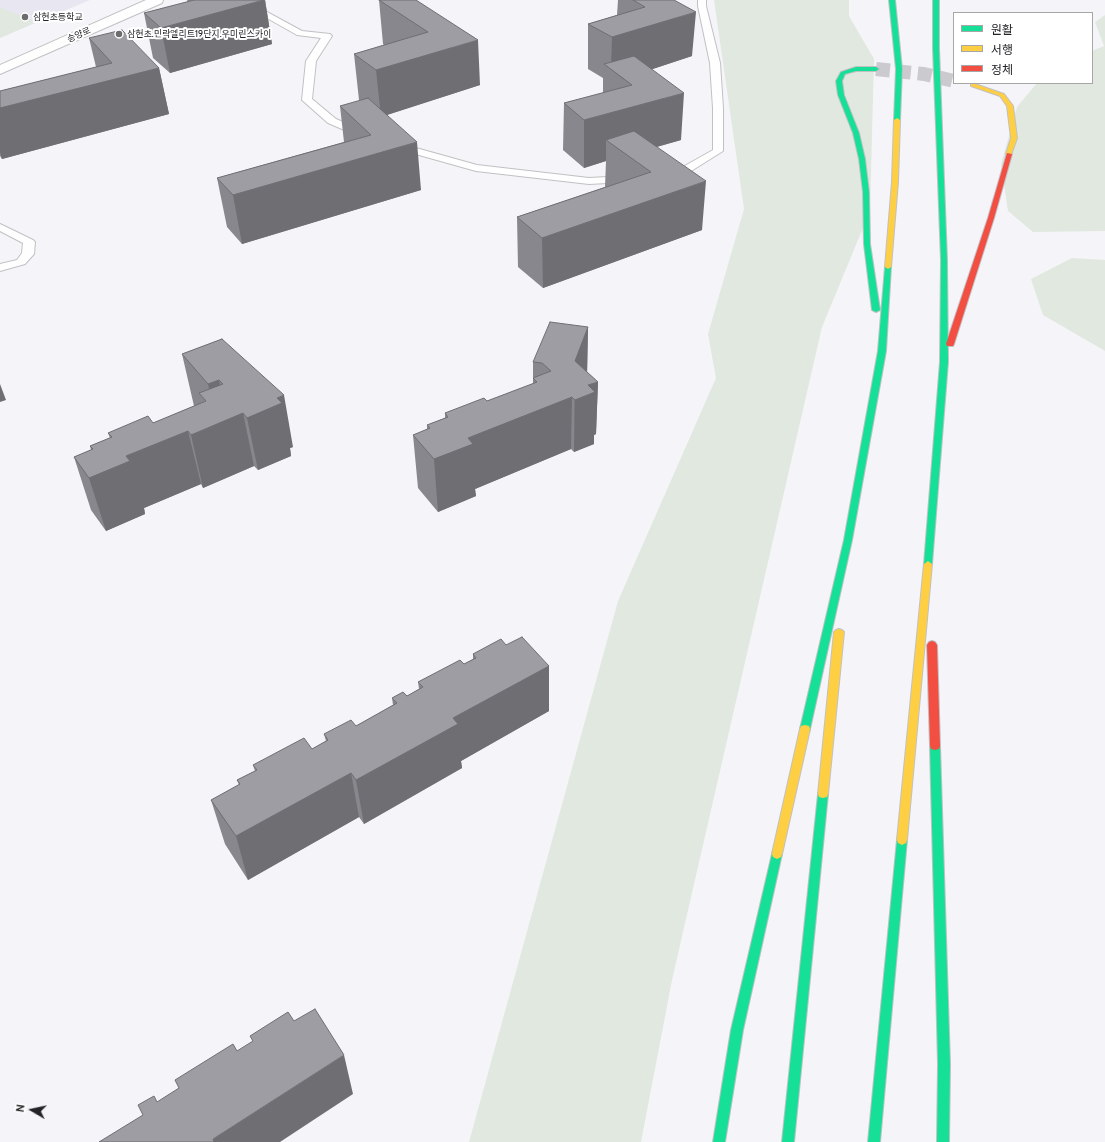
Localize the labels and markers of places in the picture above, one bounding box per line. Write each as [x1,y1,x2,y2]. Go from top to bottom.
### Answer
marker: 삼현초등학교 [20,12,30,22]
place label: 삼현초등학교 [33,12,83,22]
marker: 삼현초.민락엘리트19단지.우미린스카이 [114,29,124,39]
place label: 삼현초.민락엘리트19단지.우미린스카이 [127,29,271,39]

